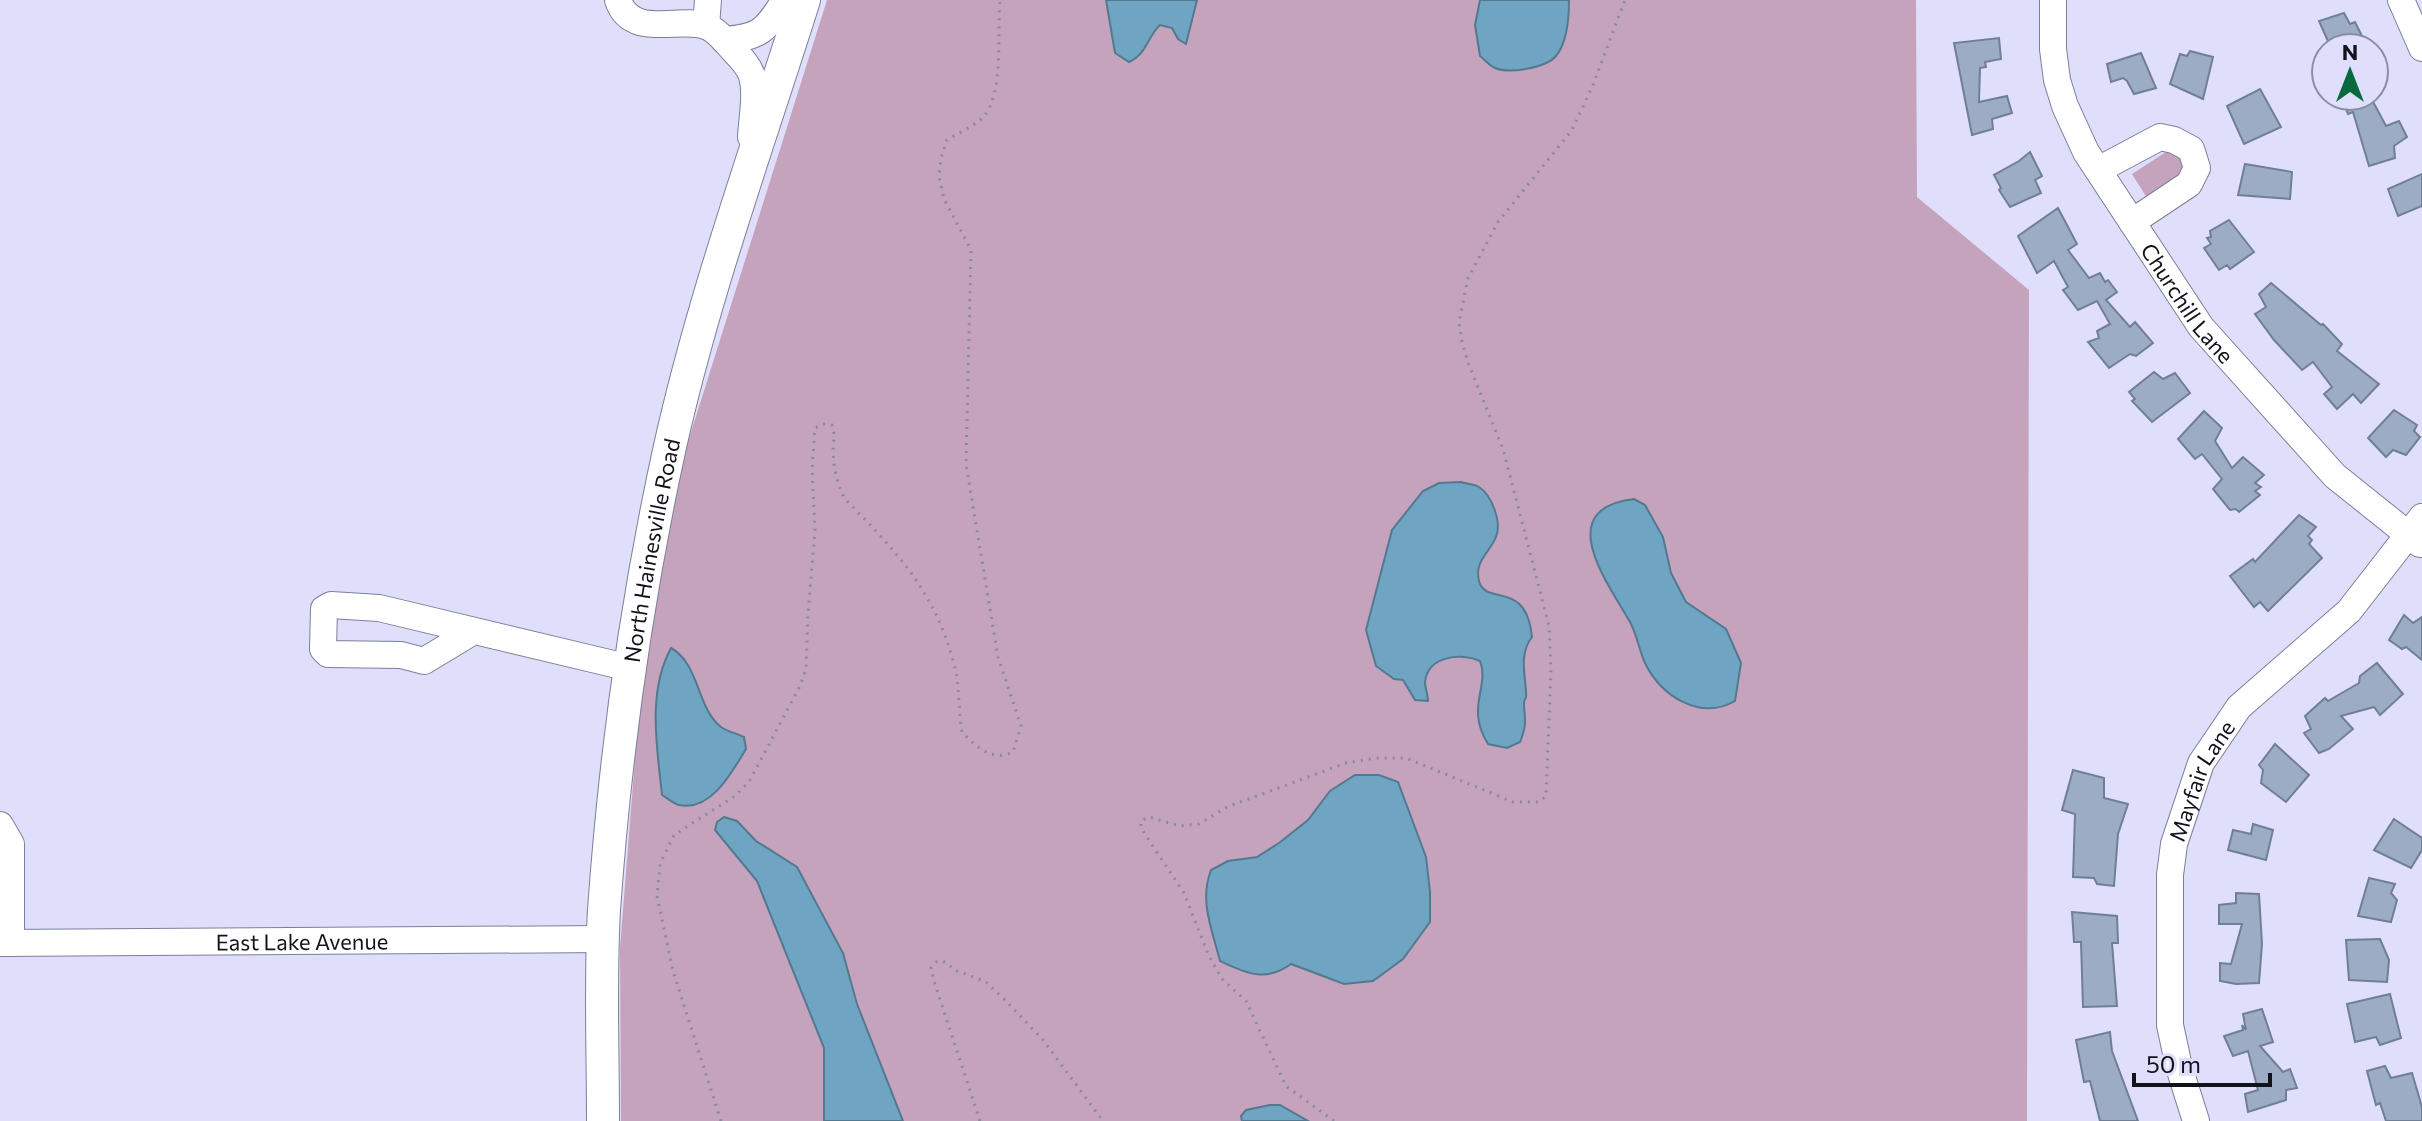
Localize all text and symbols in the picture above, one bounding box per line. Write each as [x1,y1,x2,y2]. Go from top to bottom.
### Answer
north arrow [2310,32,2390,112]
text: N [2342,38,2358,65]
street label: Churchill Lane [2136,238,2240,368]
street label: North Hainesville Road [617,436,685,664]
street label: Mayfair Lane [2162,715,2240,845]
street label: East Lake Avenue [216,927,388,955]
scale bar [2134,1037,2270,1087]
text: 50 m [2146,1049,2201,1078]

